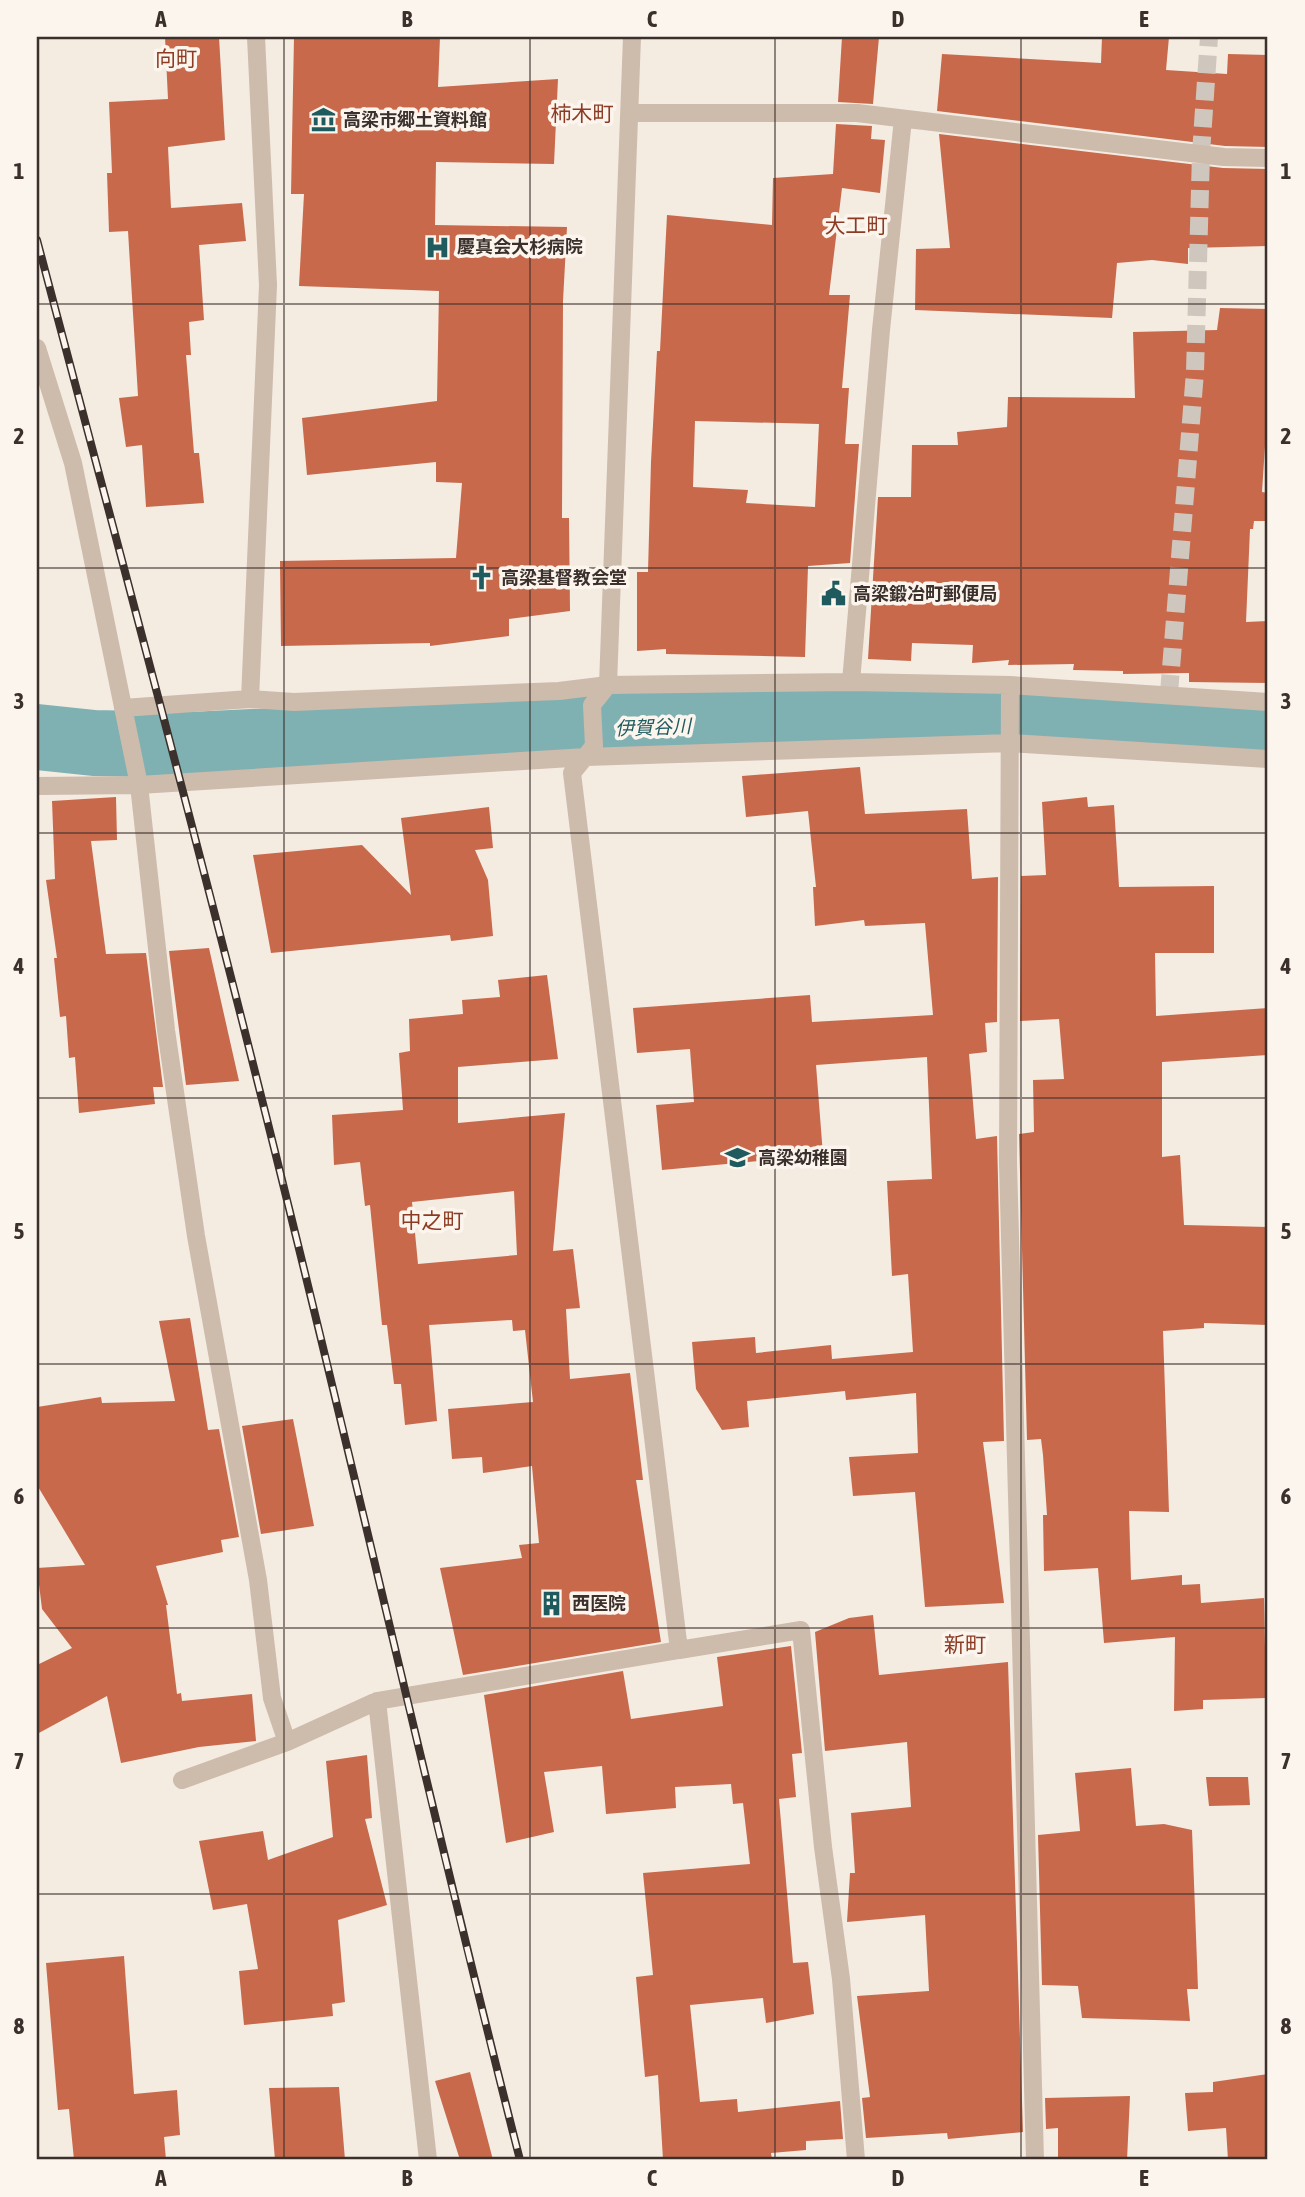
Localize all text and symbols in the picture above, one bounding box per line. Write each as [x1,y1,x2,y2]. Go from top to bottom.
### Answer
text: A [154,6,167,32]
text: B [402,6,413,32]
text: C [647,6,658,32]
text: D [892,6,905,32]
text: E [1139,6,1149,32]
district label: 向町 [155,46,197,70]
district label: 柿木町 [551,101,614,125]
museum icon: 高梁市郷土資料館 [309,106,337,134]
place label: 高梁市郷土資料館 [343,109,487,130]
text: 1 [14,158,25,184]
text: 1 [1281,158,1292,184]
district label: 大工町 [825,213,888,237]
hospital icon: 慶真会大杉病院 [423,233,451,261]
place label: 慶真会大杉病院 [457,236,583,257]
text: 2 [14,423,24,449]
text: 2 [1281,423,1291,449]
church icon: 高梁基督教会堂 [467,564,495,592]
place label: 高梁基督教会堂 [501,567,627,588]
public building icon: 高梁鍛冶町郵便局 [819,580,847,608]
place label: 高梁鍛冶町郵便局 [853,583,997,604]
text: 3 [14,688,24,714]
text: 3 [1281,688,1291,714]
water label: 伊賀谷川 [615,715,693,739]
text: 4 [13,953,25,979]
text: 4 [1280,953,1292,979]
school or university icon: 高梁幼稚園 [724,1144,752,1172]
place label: 高梁幼稚園 [758,1147,848,1168]
district label: 中之町 [401,1208,464,1232]
text: 5 [14,1218,25,1244]
text: 5 [1281,1218,1292,1244]
text: 6 [14,1483,25,1509]
text: 6 [1281,1483,1292,1509]
building icon: 西医院 [538,1590,566,1618]
place label: 西医院 [572,1593,626,1614]
district label: 新町 [944,1632,986,1656]
text: 7 [14,1748,24,1774]
text: 7 [1281,1748,1291,1774]
text: 8 [14,2013,25,2039]
text: 8 [1281,2013,1292,2039]
text: A [154,2165,167,2191]
text: B [402,2165,413,2191]
text: C [647,2165,658,2191]
text: D [892,2165,905,2191]
text: E [1139,2165,1149,2191]

